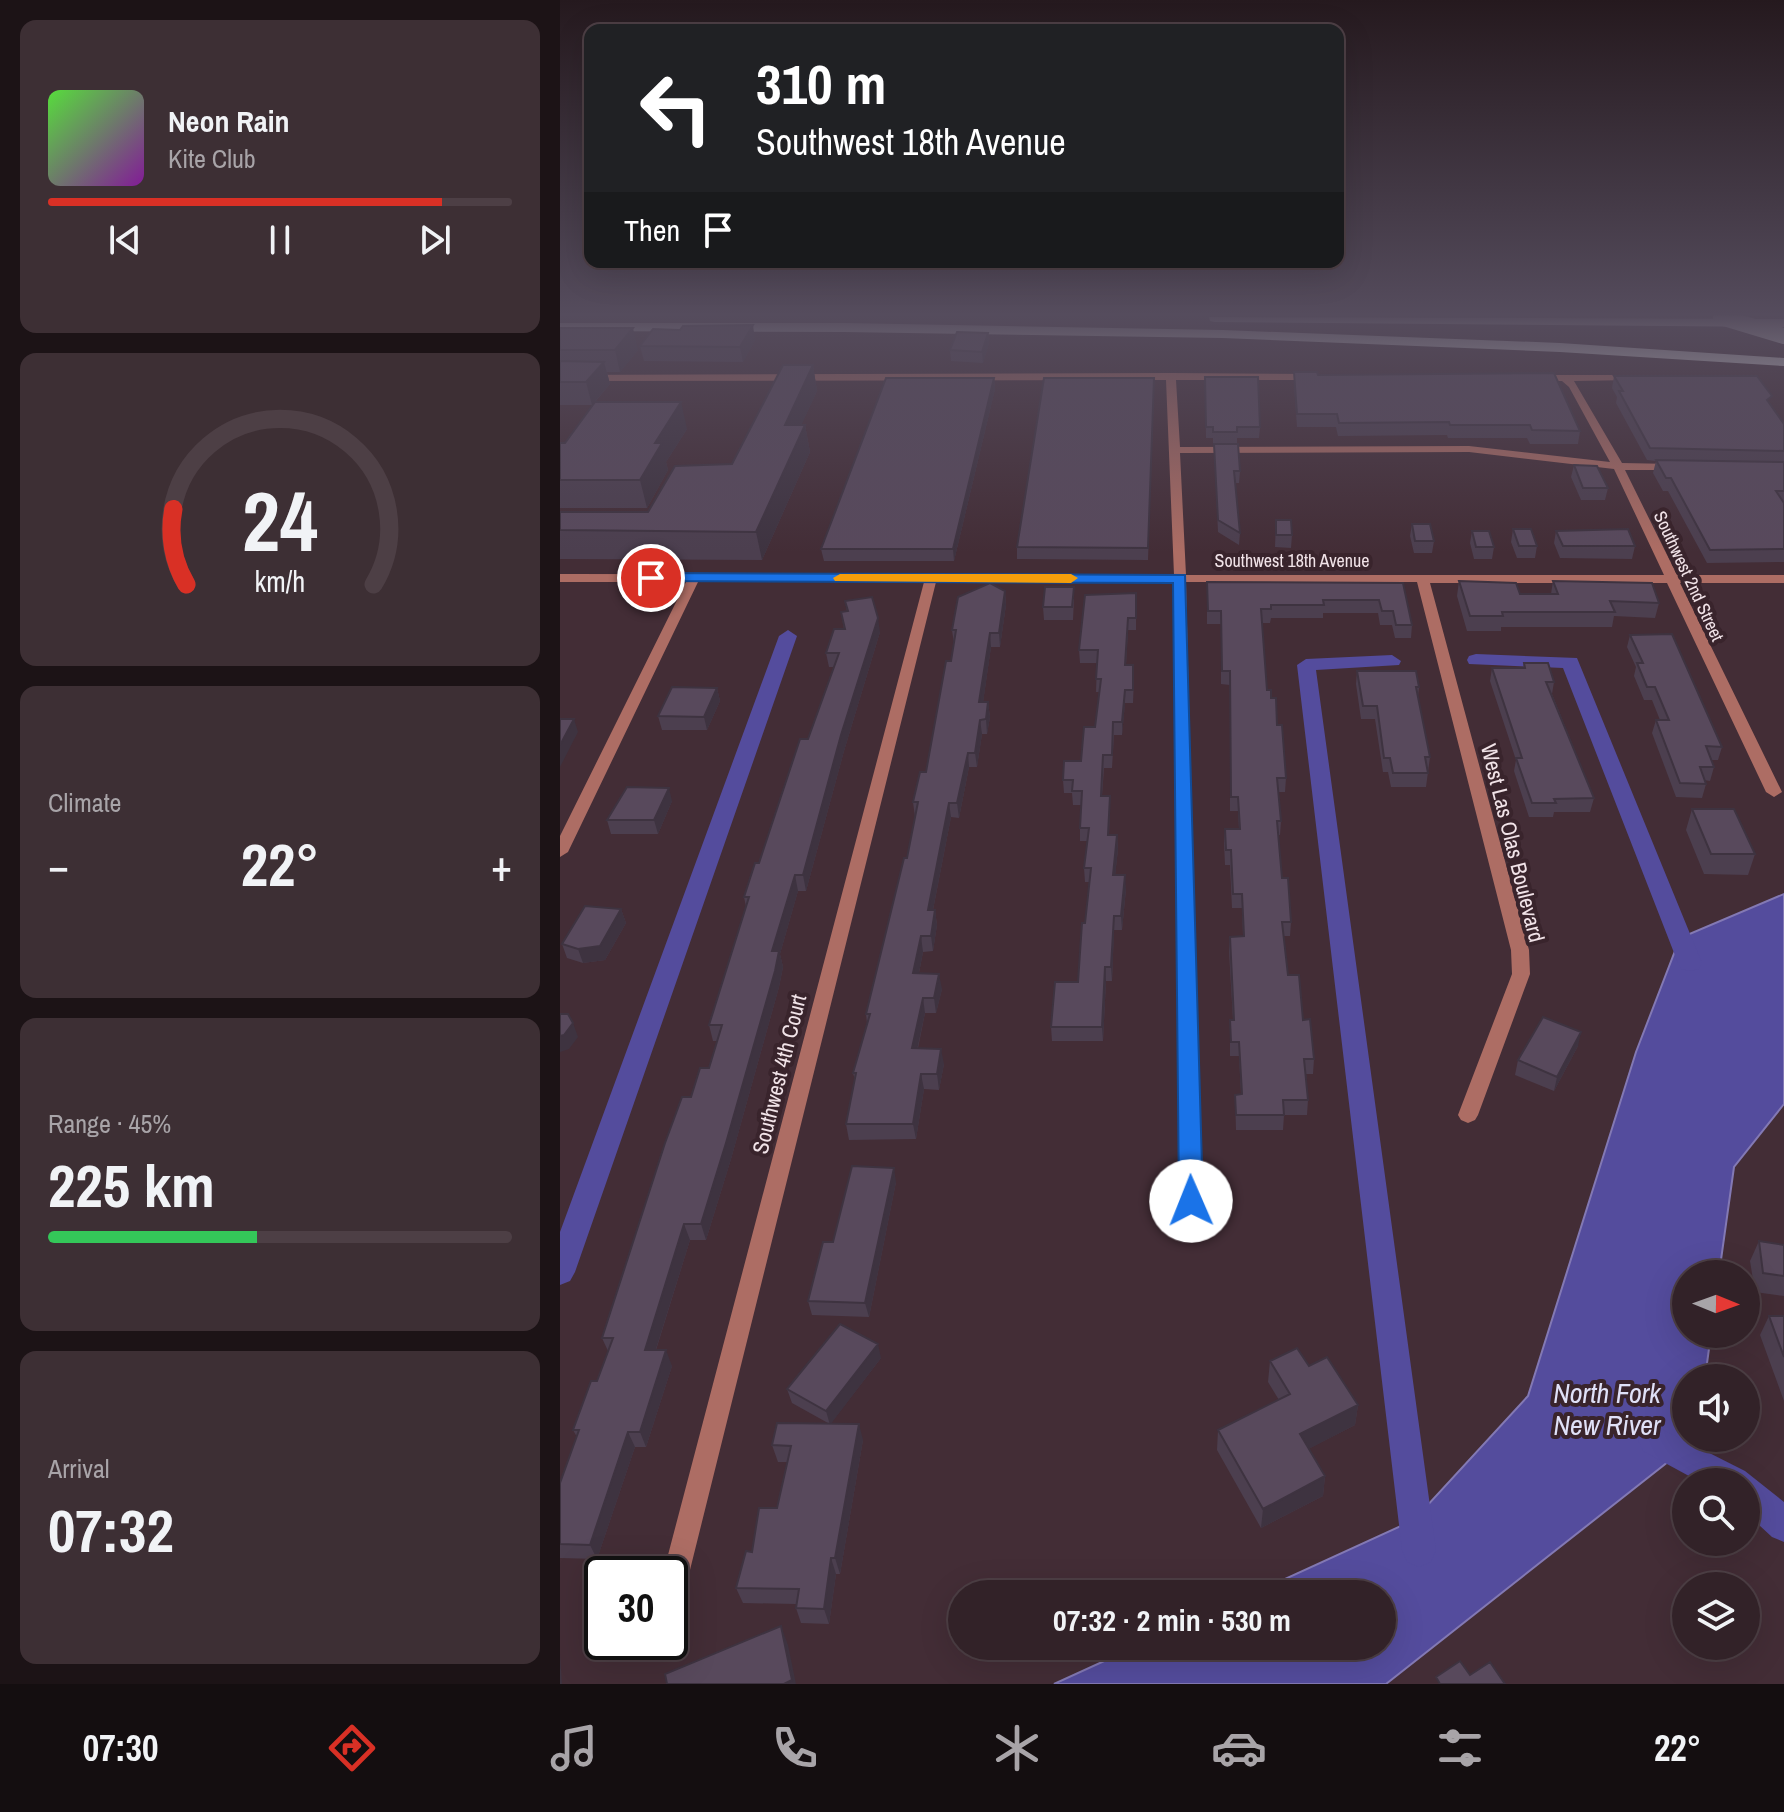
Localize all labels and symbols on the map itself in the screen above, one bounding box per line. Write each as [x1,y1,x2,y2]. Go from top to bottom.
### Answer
street label: Southwest 2nd Street [1648,507,1730,645]
pin [617,544,685,612]
street label: Southwest 18th Avenue [1215,548,1369,573]
street label: West Las Olas Boulevard [1474,741,1552,945]
street label: Southwest 4th Court [745,991,813,1157]
position arrow [1149,1159,1233,1243]
north arrow [1672,1260,1760,1348]
water label: North Fork New River [1553,1374,1662,1444]
speed limit sign: 30 [584,1556,688,1660]

